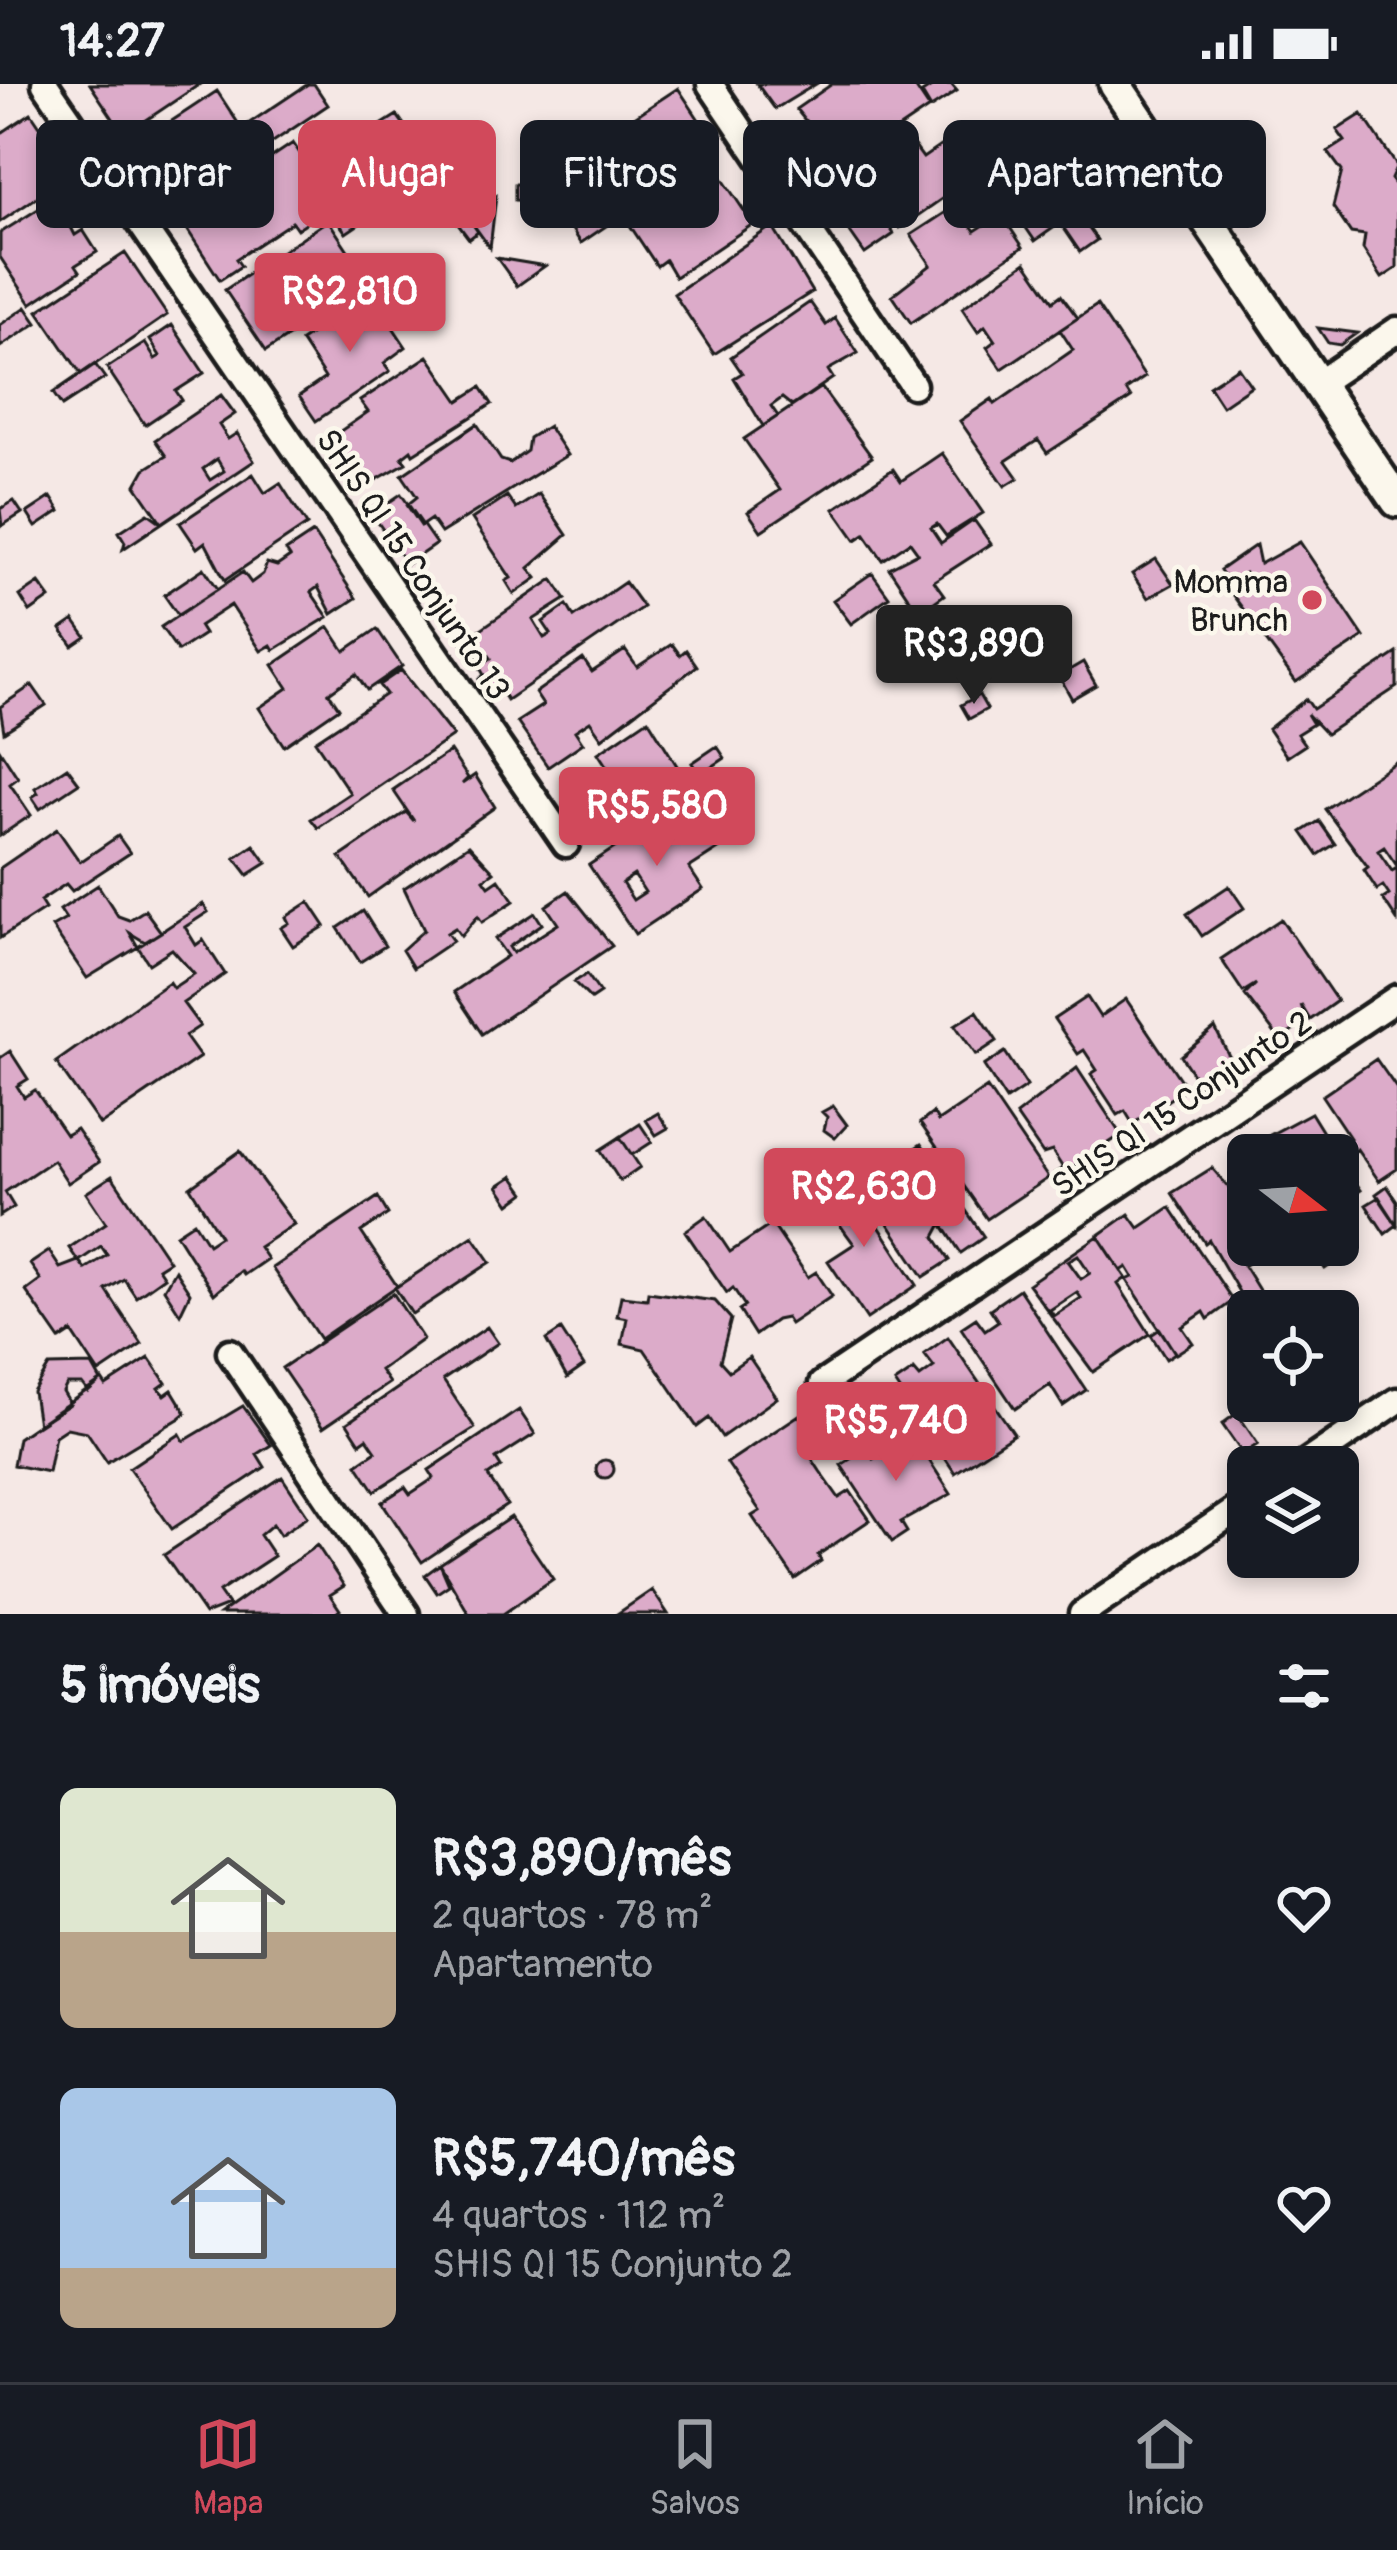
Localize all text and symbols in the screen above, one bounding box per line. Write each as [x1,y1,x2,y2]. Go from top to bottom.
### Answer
text: 14:27 [60,14,165,70]
chip: Comprar [36,120,274,228]
chip: Alugar [298,120,496,228]
chip: Filtros [520,120,719,228]
chip: Novo [743,120,919,228]
chip: Apartamento [943,120,1266,228]
pin: R$2,810 [239,253,461,355]
text: R$2,810 [282,267,418,316]
street label: SHIS QI 15 Conjunto 13 [307,421,519,708]
place label: Momma Brunch [1174,562,1288,641]
marker: Momma Brunch [1299,587,1325,613]
pin: R$3,890 [863,605,1085,707]
text: R$3,890 [903,619,1045,668]
pin: R$5,580 [546,767,768,869]
text: R$5,580 [586,781,728,830]
street label: SHIS QI 15 Conjunto 2 [1044,1002,1320,1207]
north arrow [1227,1134,1359,1266]
map controls [1227,1134,1359,1578]
pin: R$2,630 [753,1148,975,1250]
text: R$2,630 [791,1162,937,1211]
button: locate [1227,1290,1359,1422]
pin: R$5,740 [785,1382,1007,1484]
text: R$5,740 [824,1396,968,1445]
button: layers [1227,1446,1359,1578]
icon: filters [1271,1653,1337,1719]
text: 5 imóveis [60,1654,260,1718]
text: R$3,890/mês [432,1827,731,1891]
icon: home [156,1836,300,1980]
icon: heart [1271,1875,1337,1941]
text: 2 quartos · 78 m² [432,1891,713,1940]
text: Apartamento [432,1940,653,1989]
text: R$5,740/mês [432,2127,735,2191]
icon: home [156,2136,300,2280]
icon: heart [1271,2175,1337,2241]
text: 4 quartos · 112 m² [432,2191,725,2240]
text: SHIS QI 15 Conjunto 2 [432,2240,793,2289]
tab: Mapa [193,2411,263,2524]
tab: Salvos [650,2411,740,2524]
tab: Início [1126,2411,1204,2524]

